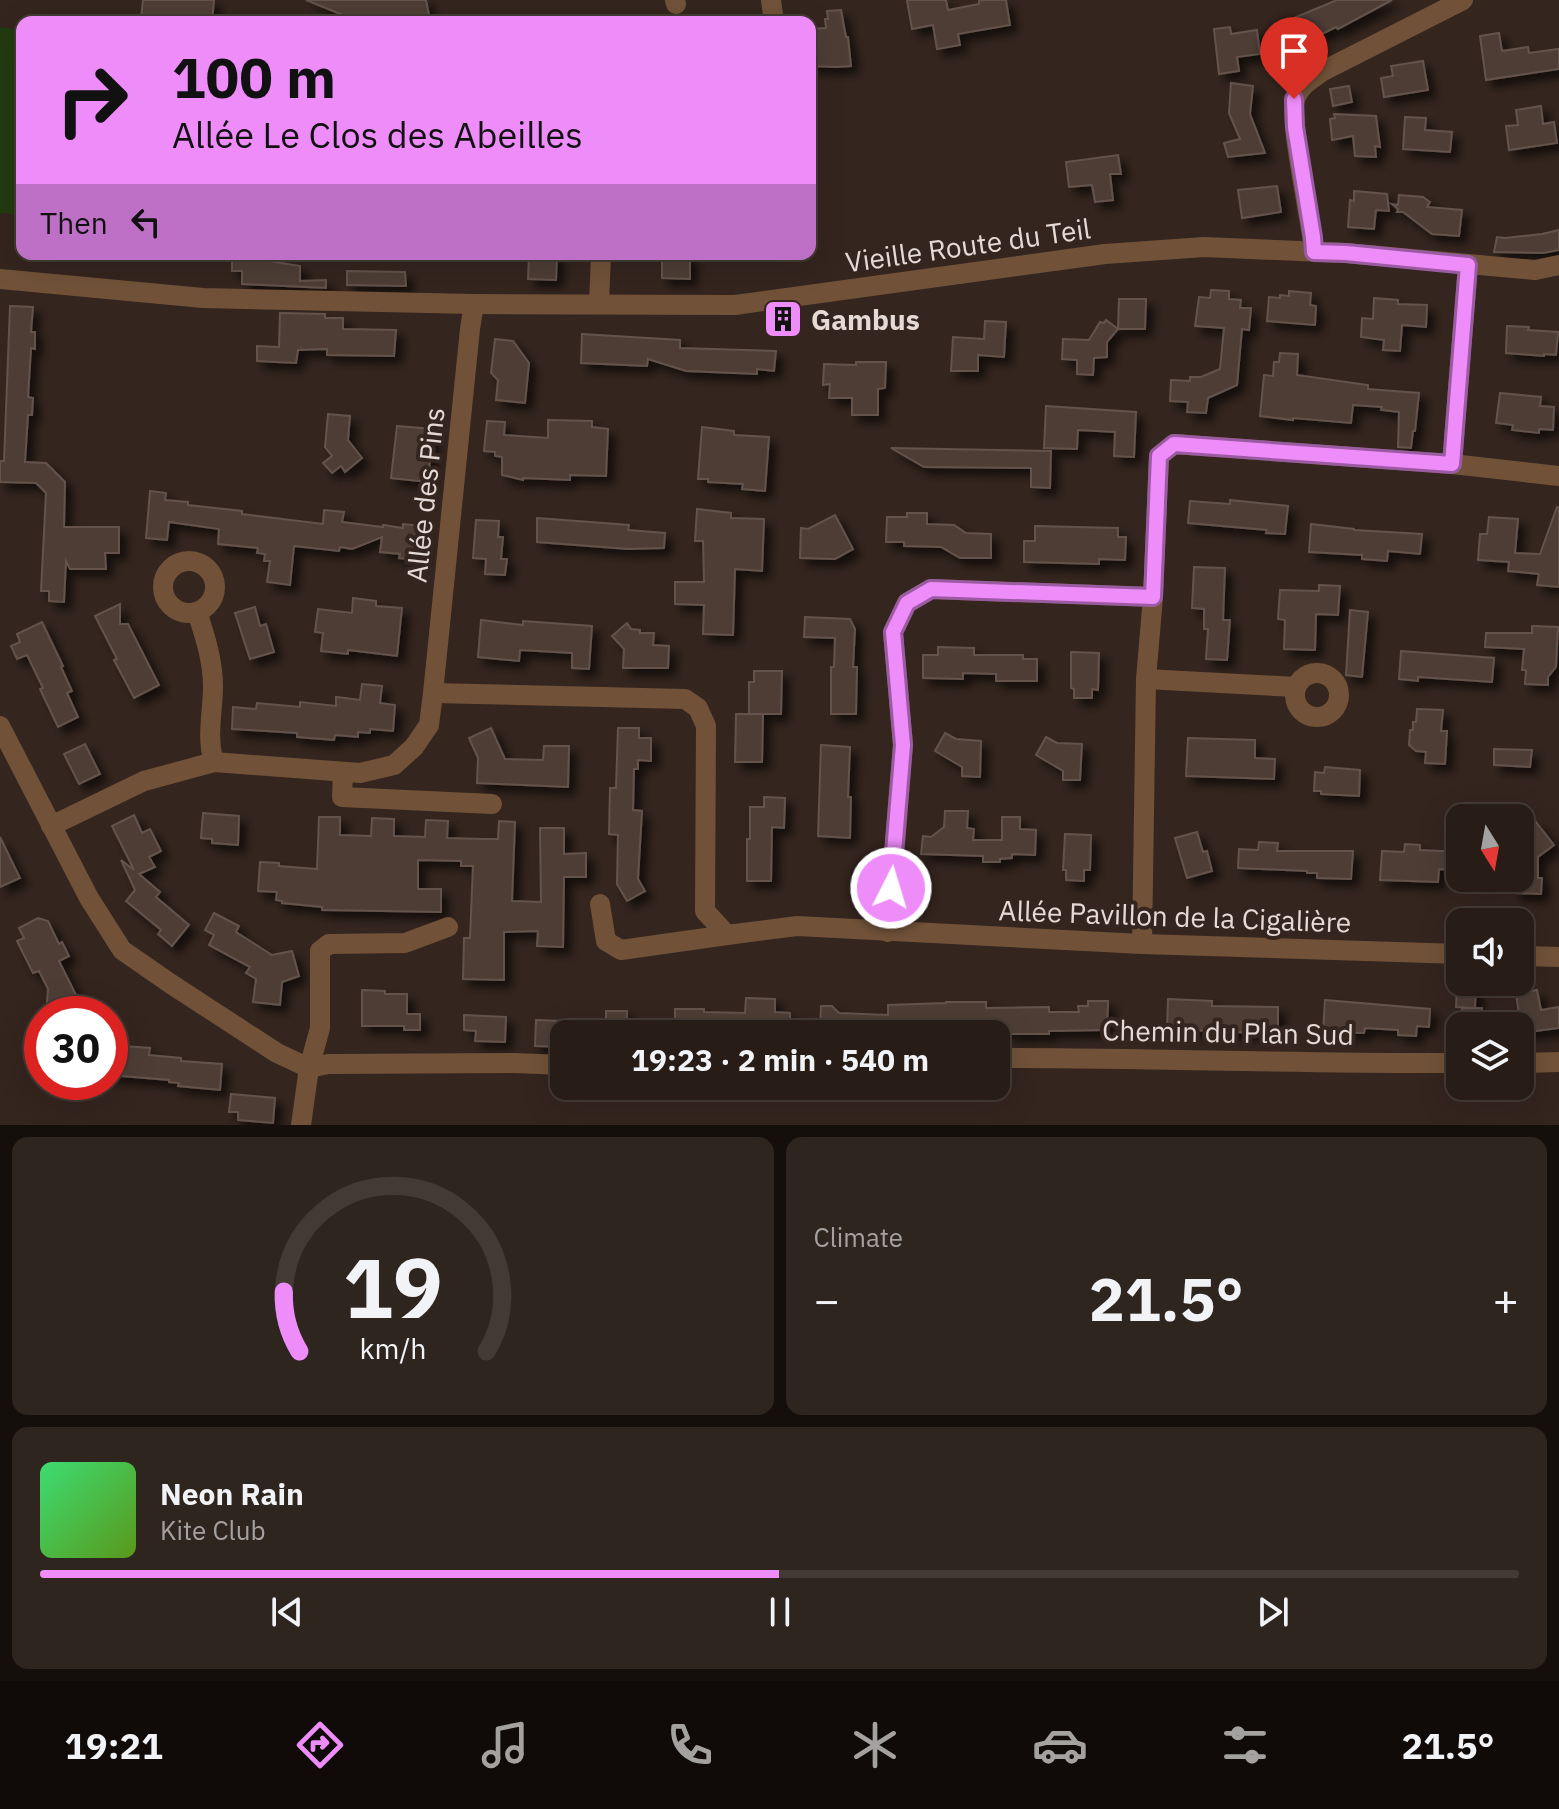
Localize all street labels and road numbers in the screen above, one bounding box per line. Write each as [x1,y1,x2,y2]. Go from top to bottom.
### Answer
street label: Vieille Route du Teil [843,209,1093,281]
street label: Allée des Pins [397,406,453,584]
street label: Allée Pavillon de la Cigalière [998,891,1352,941]
street label: Chemin du Plan Sud [1102,1011,1354,1053]

